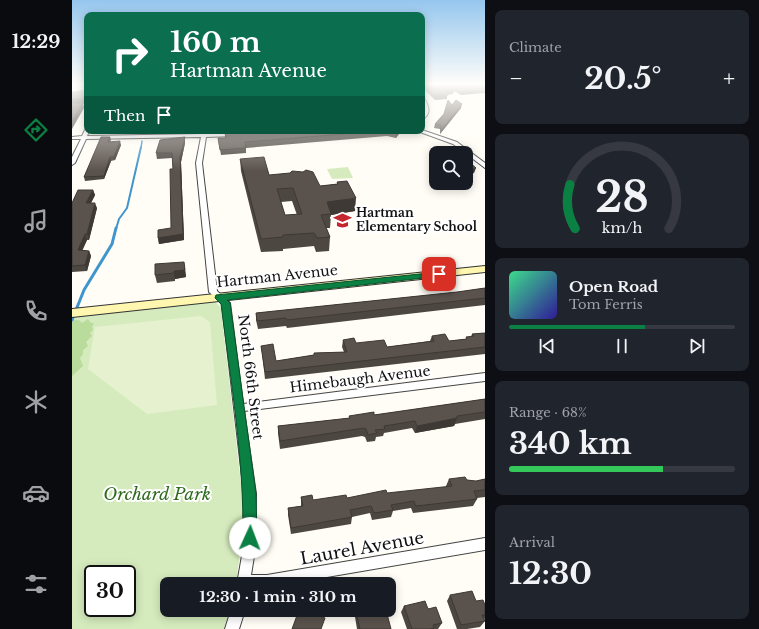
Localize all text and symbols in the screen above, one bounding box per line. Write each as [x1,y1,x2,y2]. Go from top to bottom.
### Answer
text: 160 m [170,25,261,60]
icon: right [104,28,156,80]
text: 12:29 [12,31,60,53]
text: Climate [509,39,562,56]
text: Hartman Avenue [170,60,327,82]
text: 20.5° [584,60,662,97]
text: − [509,65,523,92]
text: + [723,65,735,92]
icon: arrive [153,104,175,126]
text: Then [104,106,145,125]
icon: directions [22,116,50,144]
map controls [429,146,473,190]
button: search [429,146,473,190]
text: 28 [595,171,649,222]
place label: Hartman Elementary School [356,205,478,234]
icon: music [22,207,50,235]
school or university icon: Hartman Elementary School [333,210,353,230]
text: km/h [602,218,642,236]
pin [422,257,456,291]
street label: Hartman Avenue [215,261,339,291]
icon: arrive [428,263,450,285]
text: Open Road [569,277,658,296]
text: Tom Ferris [569,296,643,313]
icon: phone [22,297,50,325]
street label: North 66th Street [234,313,268,441]
icon: previous [536,335,558,357]
icon: pause [611,335,633,357]
icon: next [686,335,708,357]
street label: Himebaugh Avenue [289,361,431,397]
icon: climate [22,388,50,416]
text: Range · 68% [509,404,587,421]
text: 340 km [509,425,632,462]
icon: car [22,479,50,507]
park label: Orchard Park [103,484,211,505]
position arrow [229,517,271,559]
street label: Laurel Avenue [299,527,426,570]
text: Arrival [509,534,555,551]
text: 12:30 [509,555,592,592]
speed limit sign: 30 [84,565,136,617]
icon: filters [22,570,50,598]
text: 12:30 · 1 min · 310 m [199,587,357,606]

